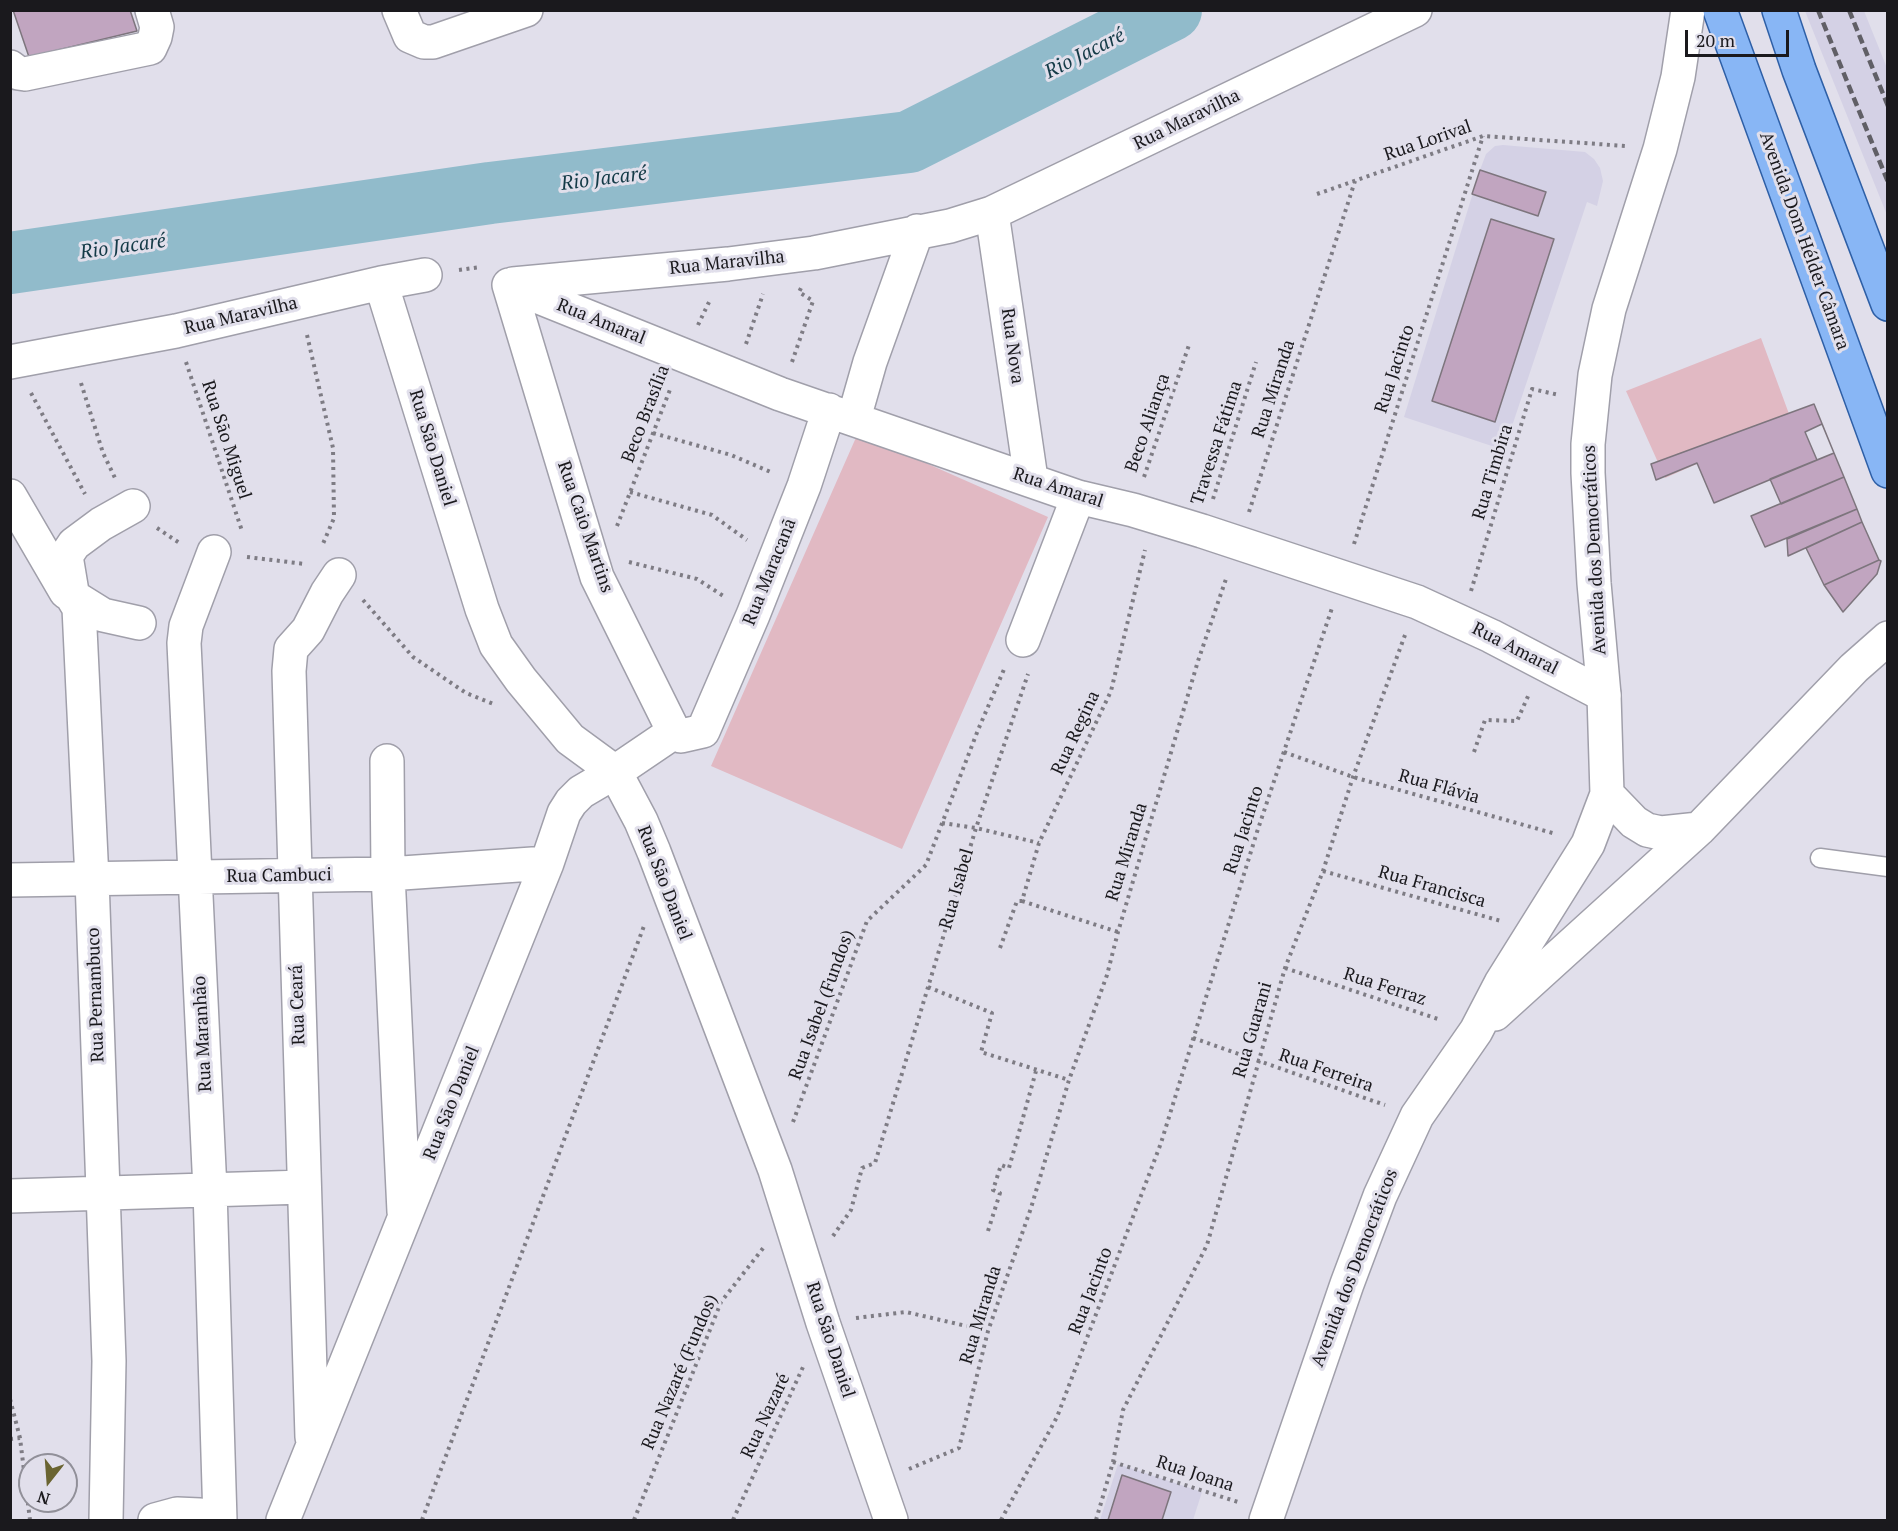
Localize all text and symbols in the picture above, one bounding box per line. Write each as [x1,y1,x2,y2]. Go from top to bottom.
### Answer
scale bar [1688,18,1792,56]
water label: Rio Jacaré [1041,24,1129,84]
text: 20 m [1696,28,1735,52]
street label: Rua Maravilha [1130,85,1244,155]
street label: Rua Lorival [1381,116,1475,166]
street label: Avenida Dom Hélder Câmara [1754,129,1854,353]
water label: Rio Jacaré [560,162,648,196]
water label: Rio Jacaré [79,229,167,265]
street label: Rua Maravilha [668,246,786,280]
street label: Rua Maravilha [182,292,300,340]
street label: Rua Amaral [554,294,648,350]
street label: Rua Nova [996,307,1028,385]
street label: Rua Jacinto [1371,322,1419,416]
street label: Rua Miranda [1248,337,1300,441]
street label: Beco Brasília [618,362,674,466]
street label: Beco Aliança [1121,371,1175,475]
street label: Rua São Miguel [197,378,255,502]
street label: Travessa Fátima [1187,378,1247,508]
street label: Rua São Daniel [404,387,460,509]
street label: Rua Timbira [1468,422,1518,522]
street label: Avenida dos Democráticos [1579,445,1611,655]
street label: Rua Caio Martins [552,458,618,596]
street label: Rua Amaral [1010,463,1106,513]
street label: Rua Maracanã [739,515,801,629]
street label: Rua Amaral [1468,618,1562,680]
street label: Rua Regina [1047,688,1105,778]
street label: Rua Flávia [1396,765,1482,809]
street label: Rua Jacinto [1220,783,1268,877]
street label: Rua Miranda [1102,800,1152,904]
street label: Rua São Daniel [632,823,696,943]
street label: Rua Isabel [935,846,979,932]
street label: Rua Francisca [1376,861,1488,913]
street label: Rua Cambuci [226,864,332,888]
street label: Rua Pernambuco [83,927,109,1063]
street label: Rua Isabel (Fundos) [785,927,859,1083]
street label: Rua Ferraz [1341,963,1429,1011]
street label: Rua Ceará [286,964,310,1046]
street label: Rua Maranhão [189,975,217,1093]
street label: Rua Guarani [1229,979,1277,1081]
street label: Rua Sāo Daniel [419,1043,485,1163]
street label: Rua Ferreira [1276,1045,1376,1097]
street label: Avenida dos Democráticos [1307,1166,1403,1370]
street label: Rua Jacinto [1065,1244,1117,1338]
street label: Rua Miranda [956,1263,1006,1367]
street label: Rua São Daniel [801,1279,859,1401]
street label: Rua Nazaré (Fundos) [638,1291,722,1453]
street label: Rua Nazaré [737,1370,795,1462]
street label: Rua Joana [1154,1451,1236,1497]
north arrow [18,1453,78,1513]
text: N [34,1486,52,1511]

